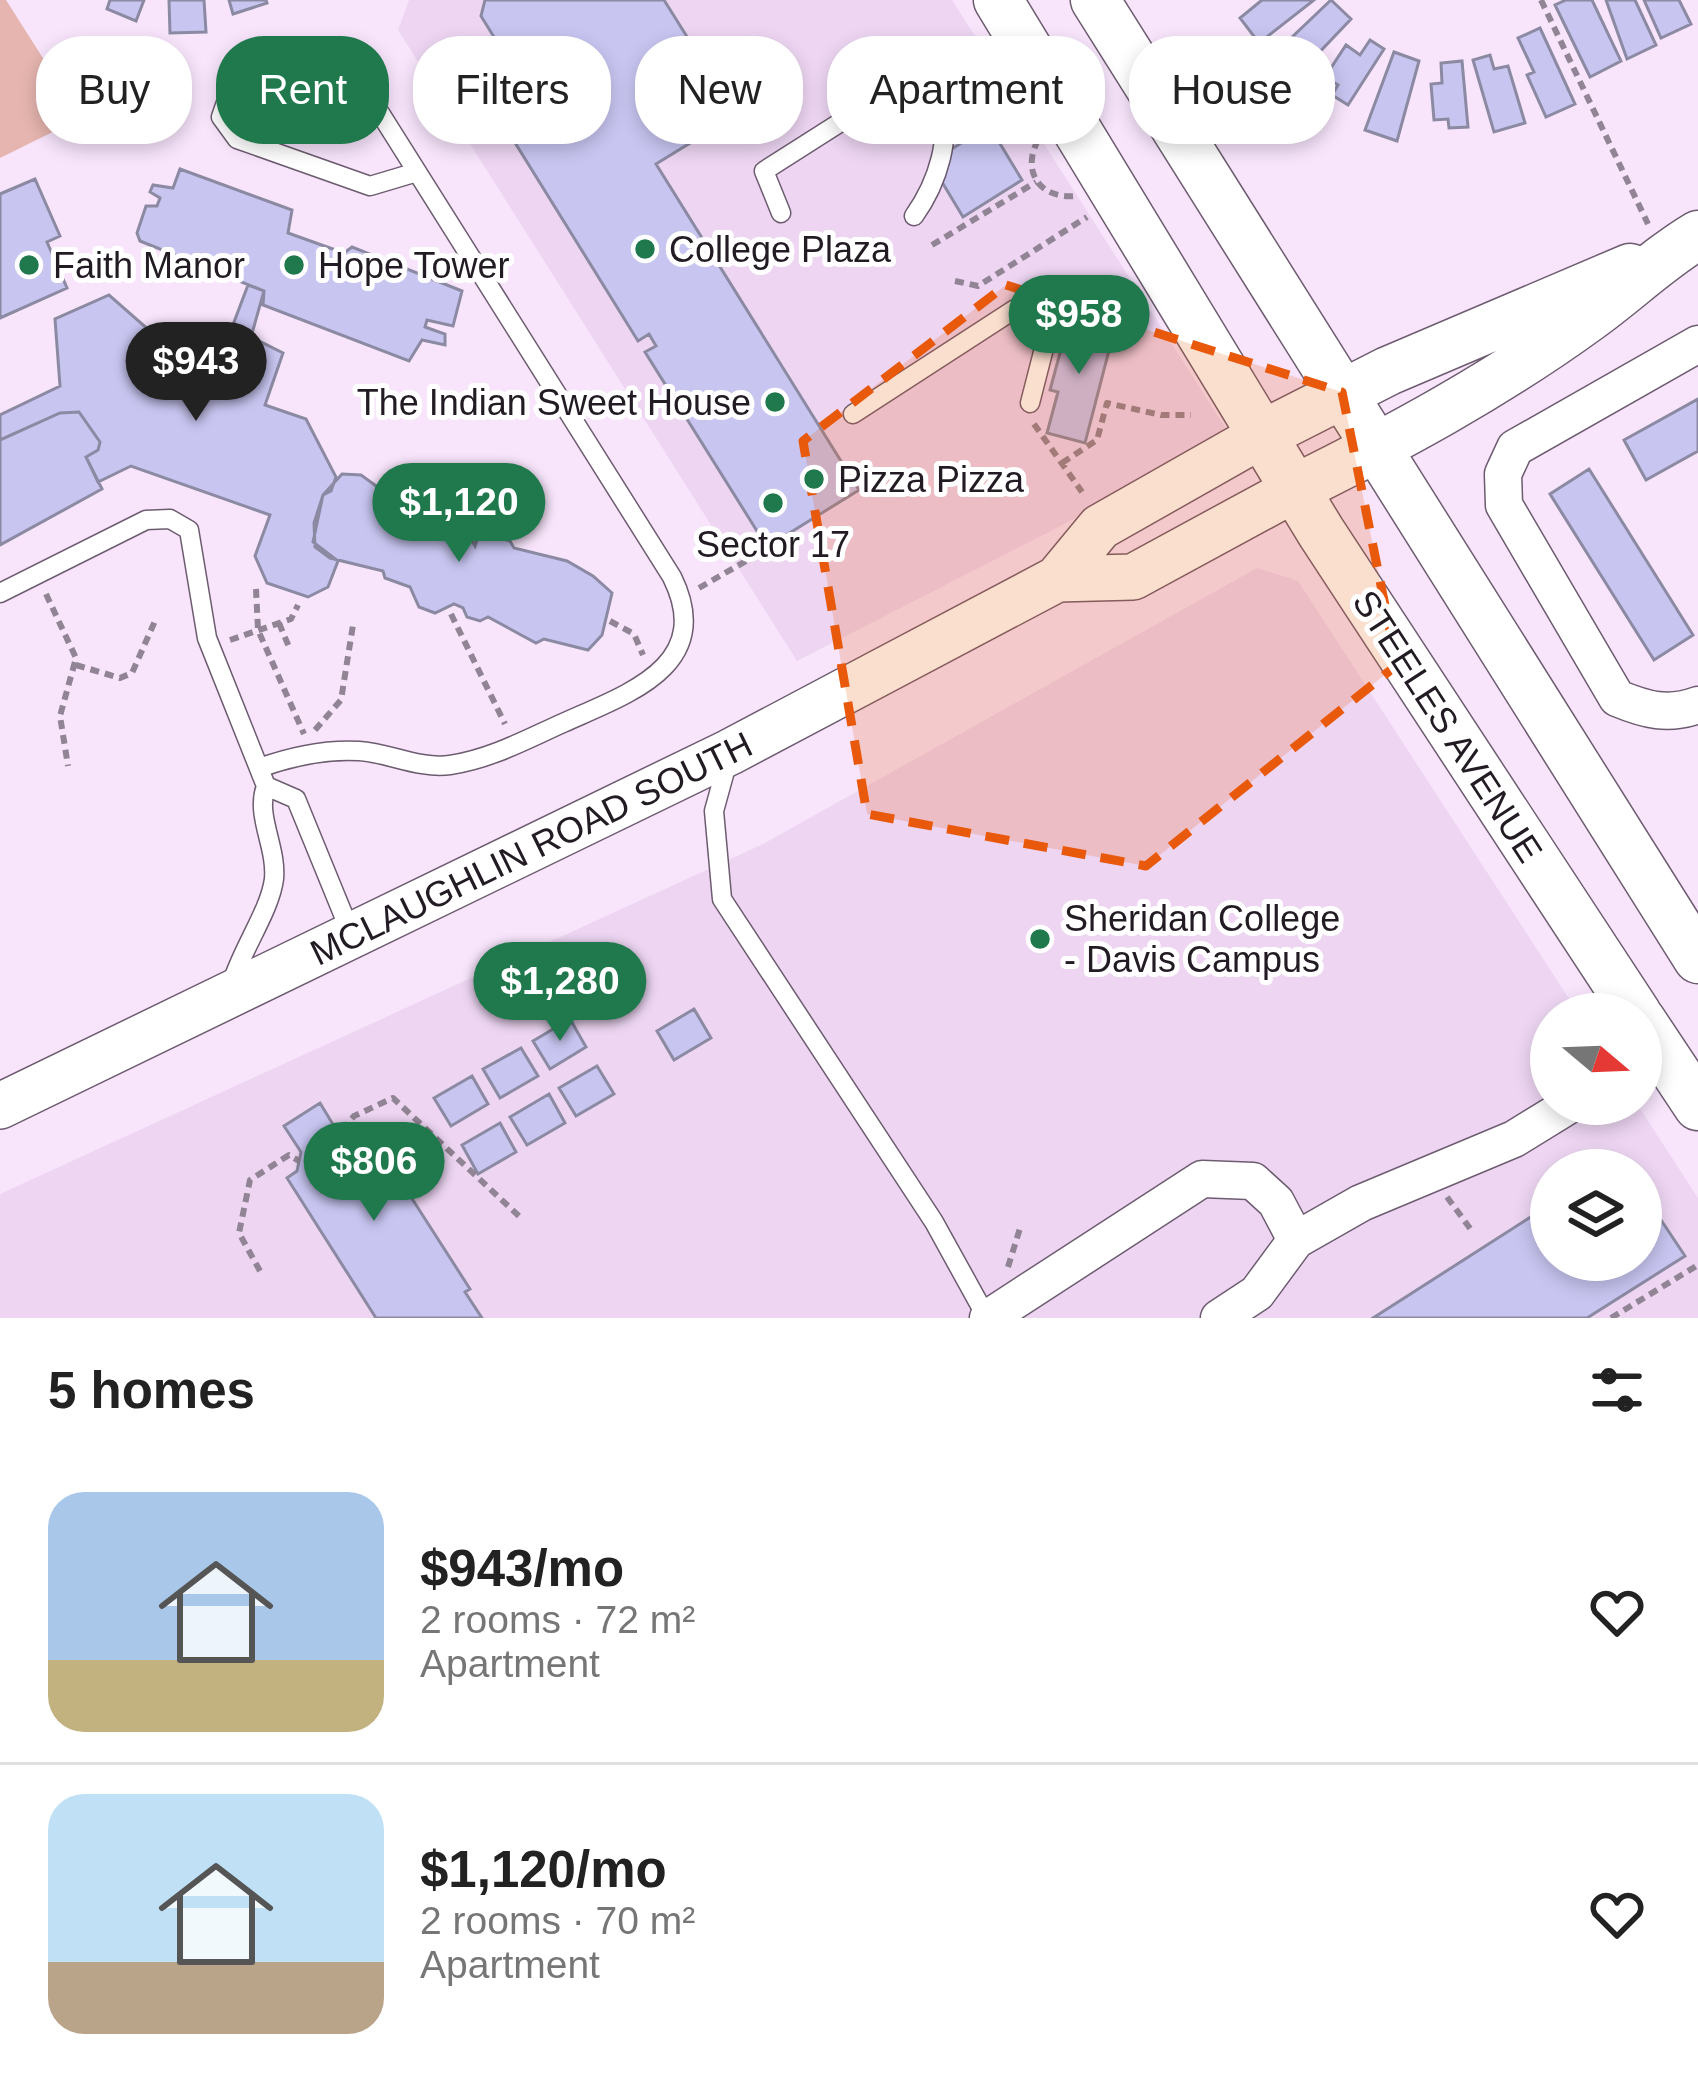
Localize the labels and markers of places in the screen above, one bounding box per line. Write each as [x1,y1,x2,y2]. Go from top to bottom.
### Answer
place label: College Plaza [669,229,892,270]
marker: College Plaza [632,236,658,262]
place label: Faith Manor [53,245,245,286]
place label: Hope Tower [318,245,509,286]
marker: Faith Manor [16,252,42,278]
marker: Hope Tower [281,252,307,278]
pin: $958 [1008,275,1150,377]
pin: $943 [125,322,267,424]
place label: The Indian Sweet House [357,382,751,423]
marker: The Indian Sweet House [762,389,788,415]
place label: Pizza Pizza [838,459,1025,500]
pin: $1,120 [361,463,557,565]
marker: Pizza Pizza [801,466,827,492]
marker: Sector 17 [760,490,786,516]
place label: Sector 17 [696,524,850,565]
place label: Sheridan College - Davis Campus [1064,898,1340,980]
marker: Sheridan College - Davis Campus [1027,926,1053,952]
pin: $1,280 [462,942,658,1044]
pin: $806 [303,1122,445,1224]

